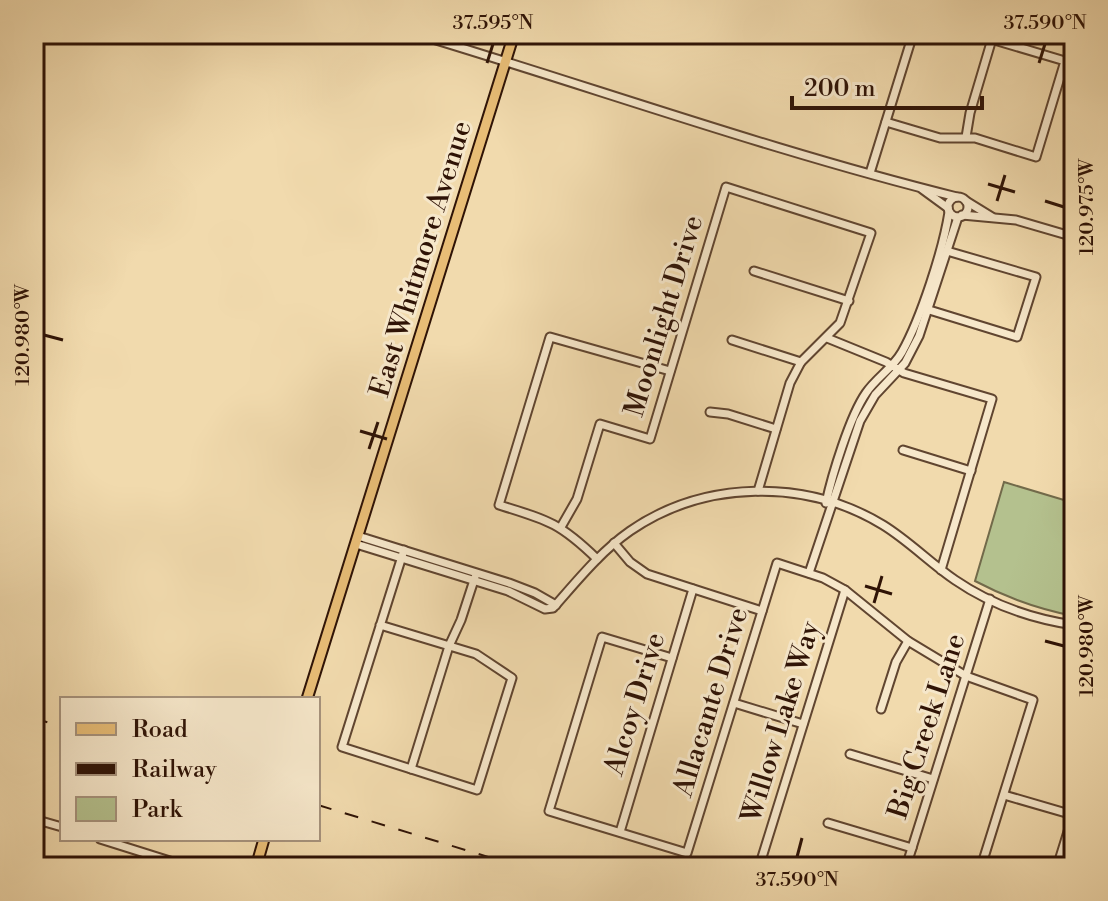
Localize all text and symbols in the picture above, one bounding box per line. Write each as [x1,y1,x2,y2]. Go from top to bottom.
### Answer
text: 37.595°N [453,11,534,36]
text: 37.590°N [1003,11,1087,36]
scale bar [792,60,982,110]
text: 200 m [804,74,875,104]
street label: East Whitmore Avenue [362,117,480,401]
text: 120.975°W [1075,158,1100,255]
street label: Moonlight Drive [617,211,711,421]
text: 120.980°W [11,284,36,386]
text: 120.980°W [1075,595,1100,697]
street label: Allacante Drive [665,603,756,802]
street label: Willow Lake Way [733,617,828,828]
street label: Alcoy Drive [596,628,673,781]
street label: Big Creek Lane [880,629,973,824]
legend [60,697,320,841]
text: Road [132,715,188,745]
text: Railway [132,755,217,785]
text: Park [132,795,183,825]
text: 37.590°N [755,868,839,893]

